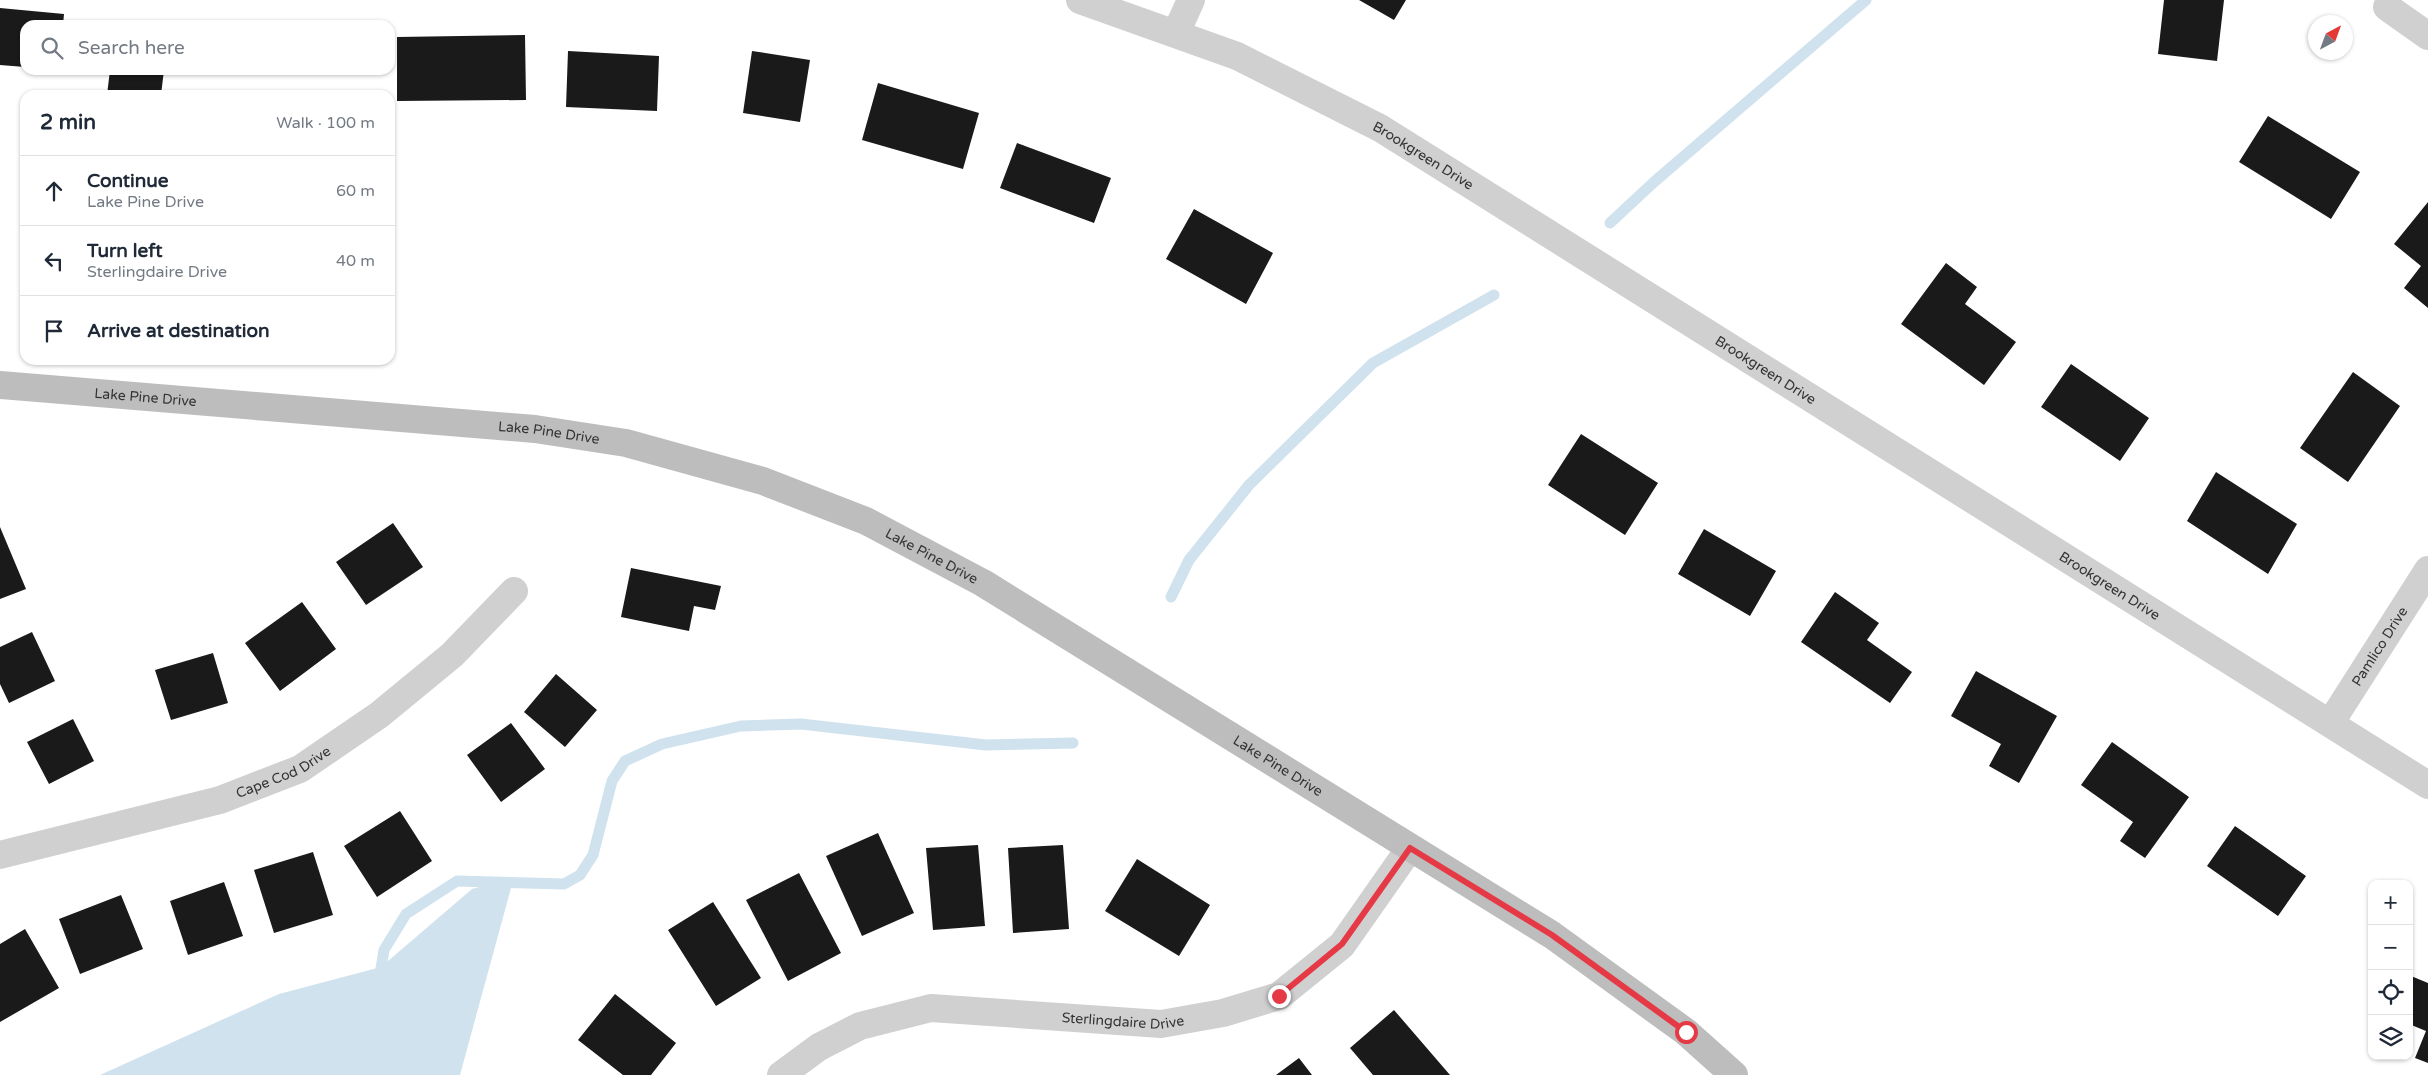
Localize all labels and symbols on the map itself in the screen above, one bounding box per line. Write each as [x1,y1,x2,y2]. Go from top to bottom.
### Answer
north arrow [2308,15,2353,60]
street label: Brookgreen Drive [1370,118,1477,194]
street label: Brookgreen Drive [1712,332,1819,408]
street label: Lake Pine Drive [94,385,197,410]
street label: Lake Pine Drive [497,418,601,448]
street label: Lake Pine Drive [882,525,981,588]
street label: Brookgreen Drive [2056,548,2163,624]
street label: Pamlico Drive [2348,603,2411,689]
street label: Lake Pine Drive [1230,732,1326,800]
street label: Cape Cod Drive [234,743,334,802]
route end [1268,985,1291,1008]
street label: Sterlingdaire Drive [1061,1009,1186,1033]
route start [1675,1021,1698,1044]

